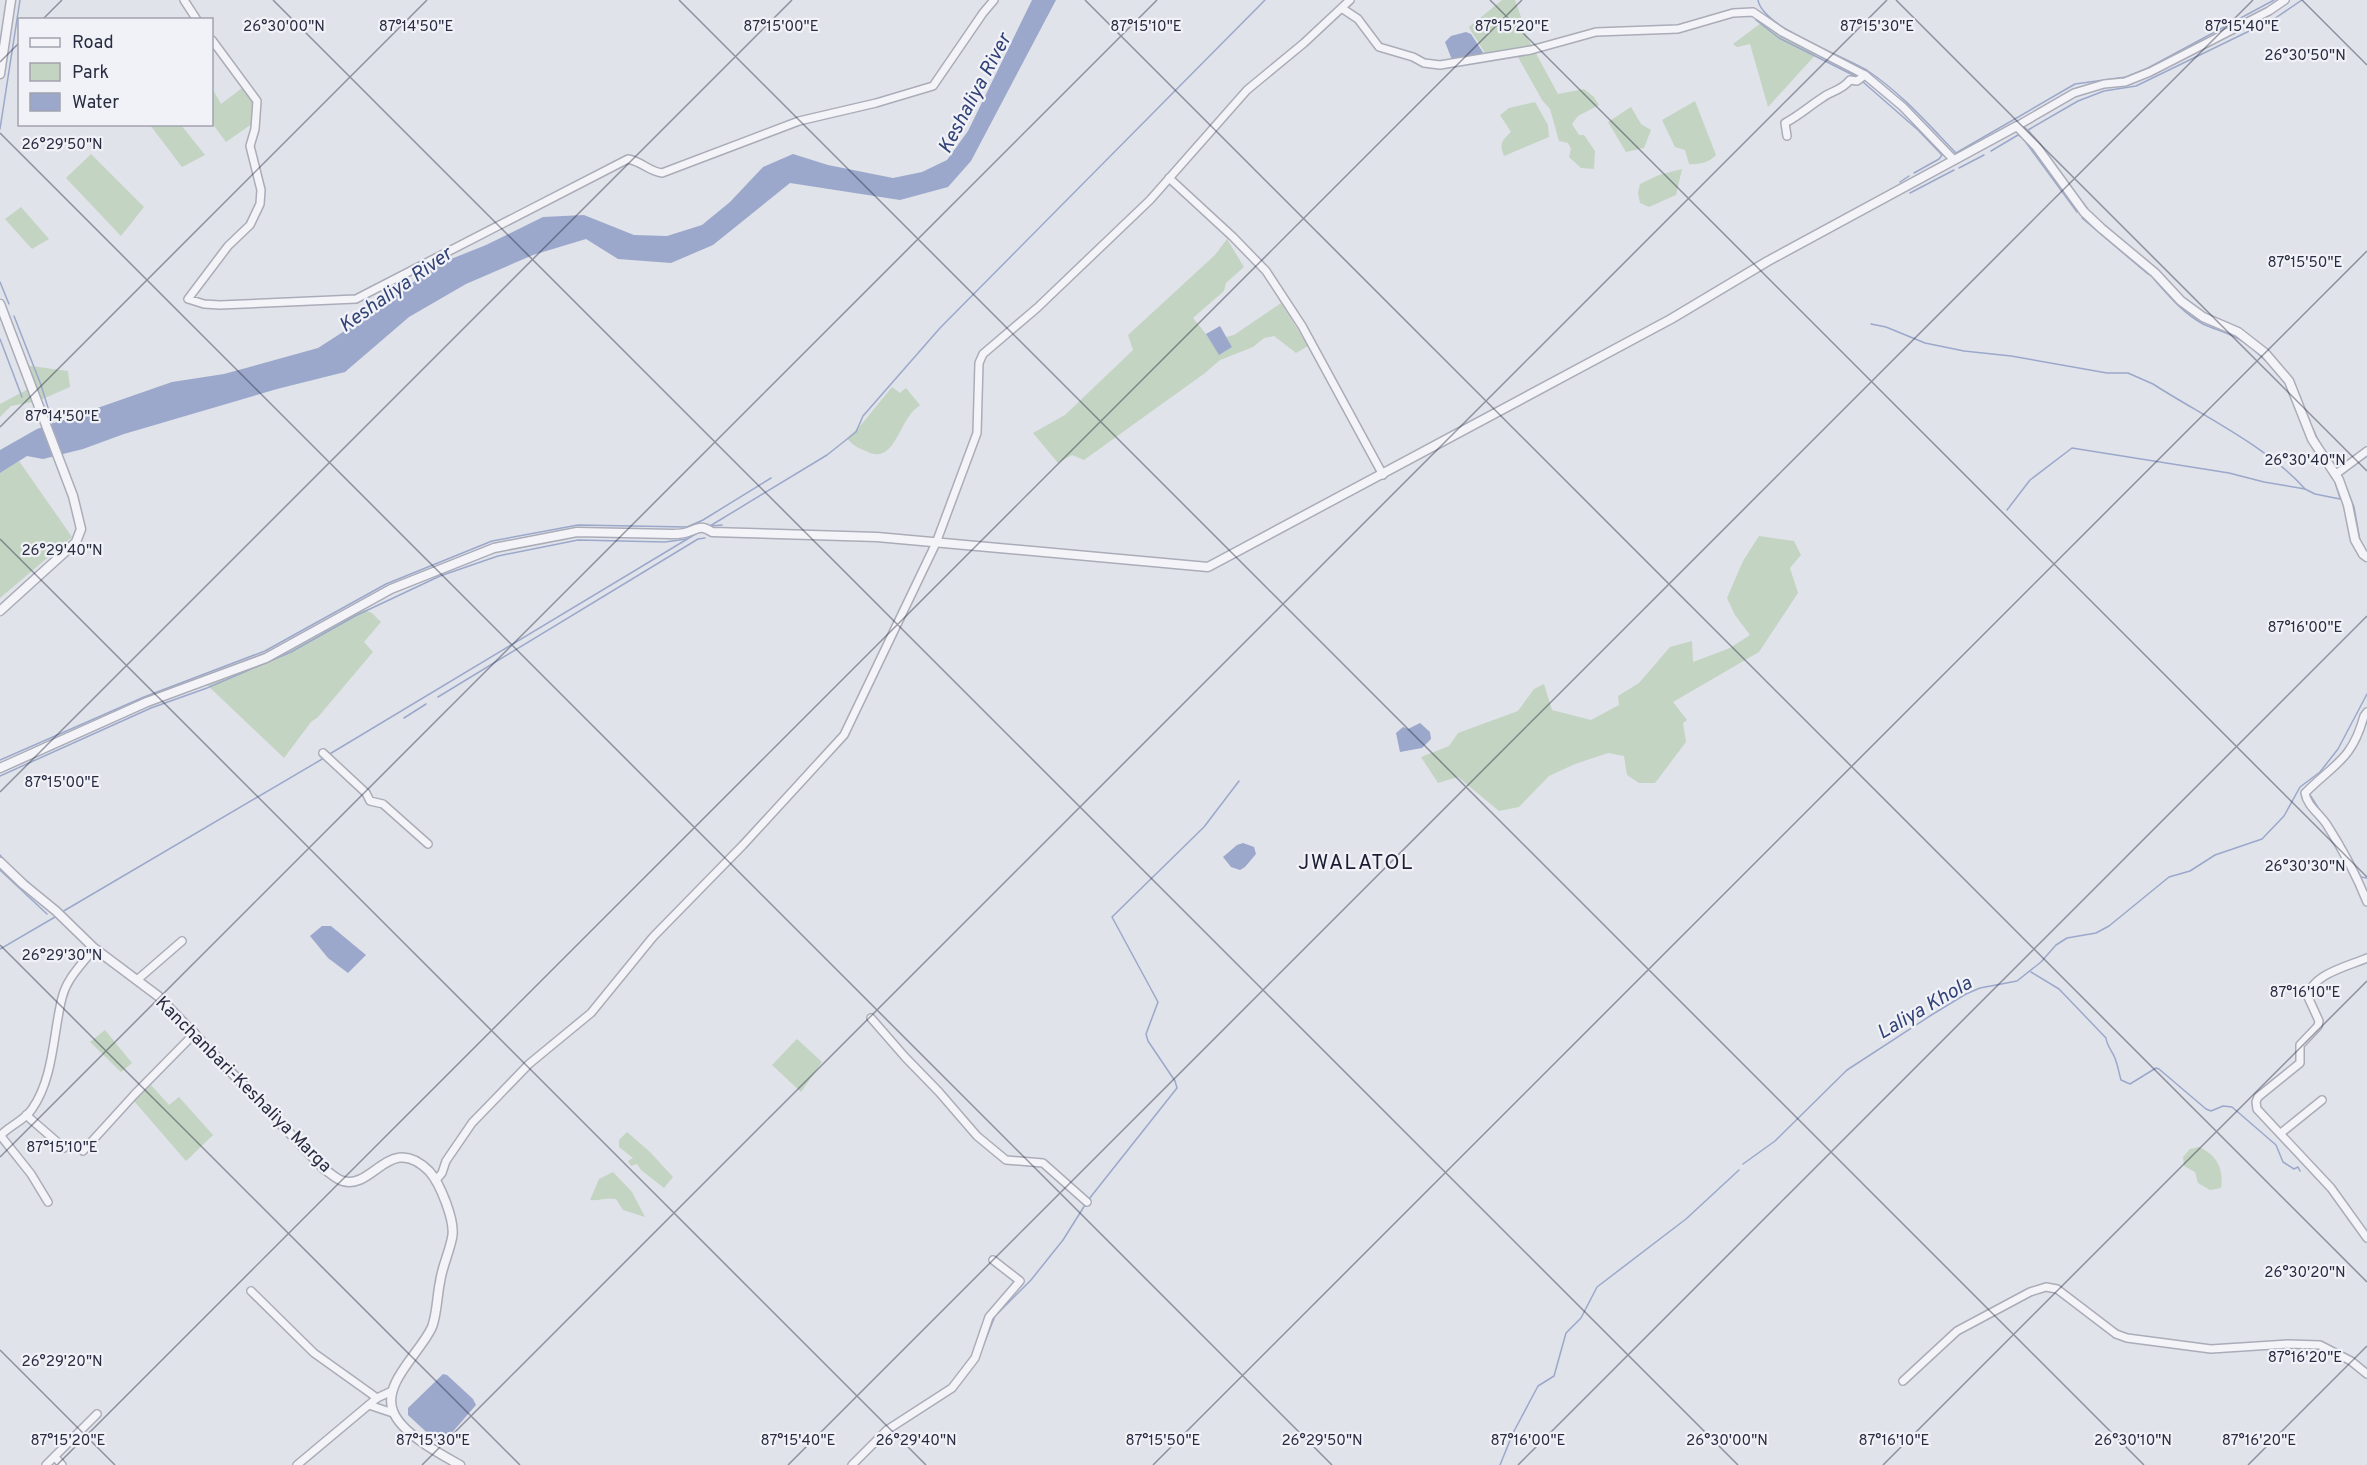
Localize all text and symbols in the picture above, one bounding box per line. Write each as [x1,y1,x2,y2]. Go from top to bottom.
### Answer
legend [18,18,213,126]
text: 26°30'00"N [243,18,325,37]
text: 87°14'50"E [379,18,453,37]
text: 87°15'00"E [743,18,819,37]
text: 87°15'10"E [1110,18,1182,37]
text: 87°15'20"E [1475,18,1549,37]
text: 87°15'30"E [1840,18,1914,37]
text: 87°15'40"E [2204,18,2280,37]
water label: Keshaliya River [933,28,1019,159]
text: Road [72,32,114,55]
text: 26°30'50"N [2264,47,2346,66]
text: Park [72,62,109,85]
text: Water [72,92,119,115]
text: 26°29'50"N [21,136,103,155]
water label: Keshaliya River [334,241,459,339]
text: 87°15'50"E [2267,254,2343,273]
text: 87°14'50"E [25,408,99,427]
text: 26°30'40"N [2264,452,2346,471]
text: 26°29'40"N [21,542,103,561]
text: 87°16'00"E [2268,619,2342,638]
text: 87°15'00"E [24,774,100,793]
district label: JWALATOL [1298,850,1414,877]
text: 26°30'30"N [2264,858,2346,877]
text: 26°29'30"N [22,947,102,966]
water label: Laliya Khola [1873,971,1978,1046]
text: 87°16'10"E [2270,984,2341,1003]
street label: Kanchanbari-Keshaliya Marga [150,992,336,1178]
text: 87°15'10"E [26,1139,98,1158]
text: 26°30'20"N [2264,1264,2346,1283]
text: 87°16'20"E [2268,1349,2342,1368]
text: 26°29'20"N [21,1353,103,1372]
text: 87°15'20"E [31,1432,105,1451]
text: 87°15'30"E [396,1432,470,1451]
text: 87°15'40"E [760,1432,836,1451]
text: 26°29'40"N [875,1432,957,1451]
text: 87°15'50"E [1125,1432,1201,1451]
text: 26°29'50"N [1281,1432,1363,1451]
text: 87°16'00"E [1491,1432,1565,1451]
text: 26°30'00"N [1686,1432,1768,1451]
text: 87°16'10"E [1859,1432,1930,1451]
text: 26°30'10"N [2094,1432,2172,1451]
text: 87°16'20"E [2222,1432,2296,1451]

